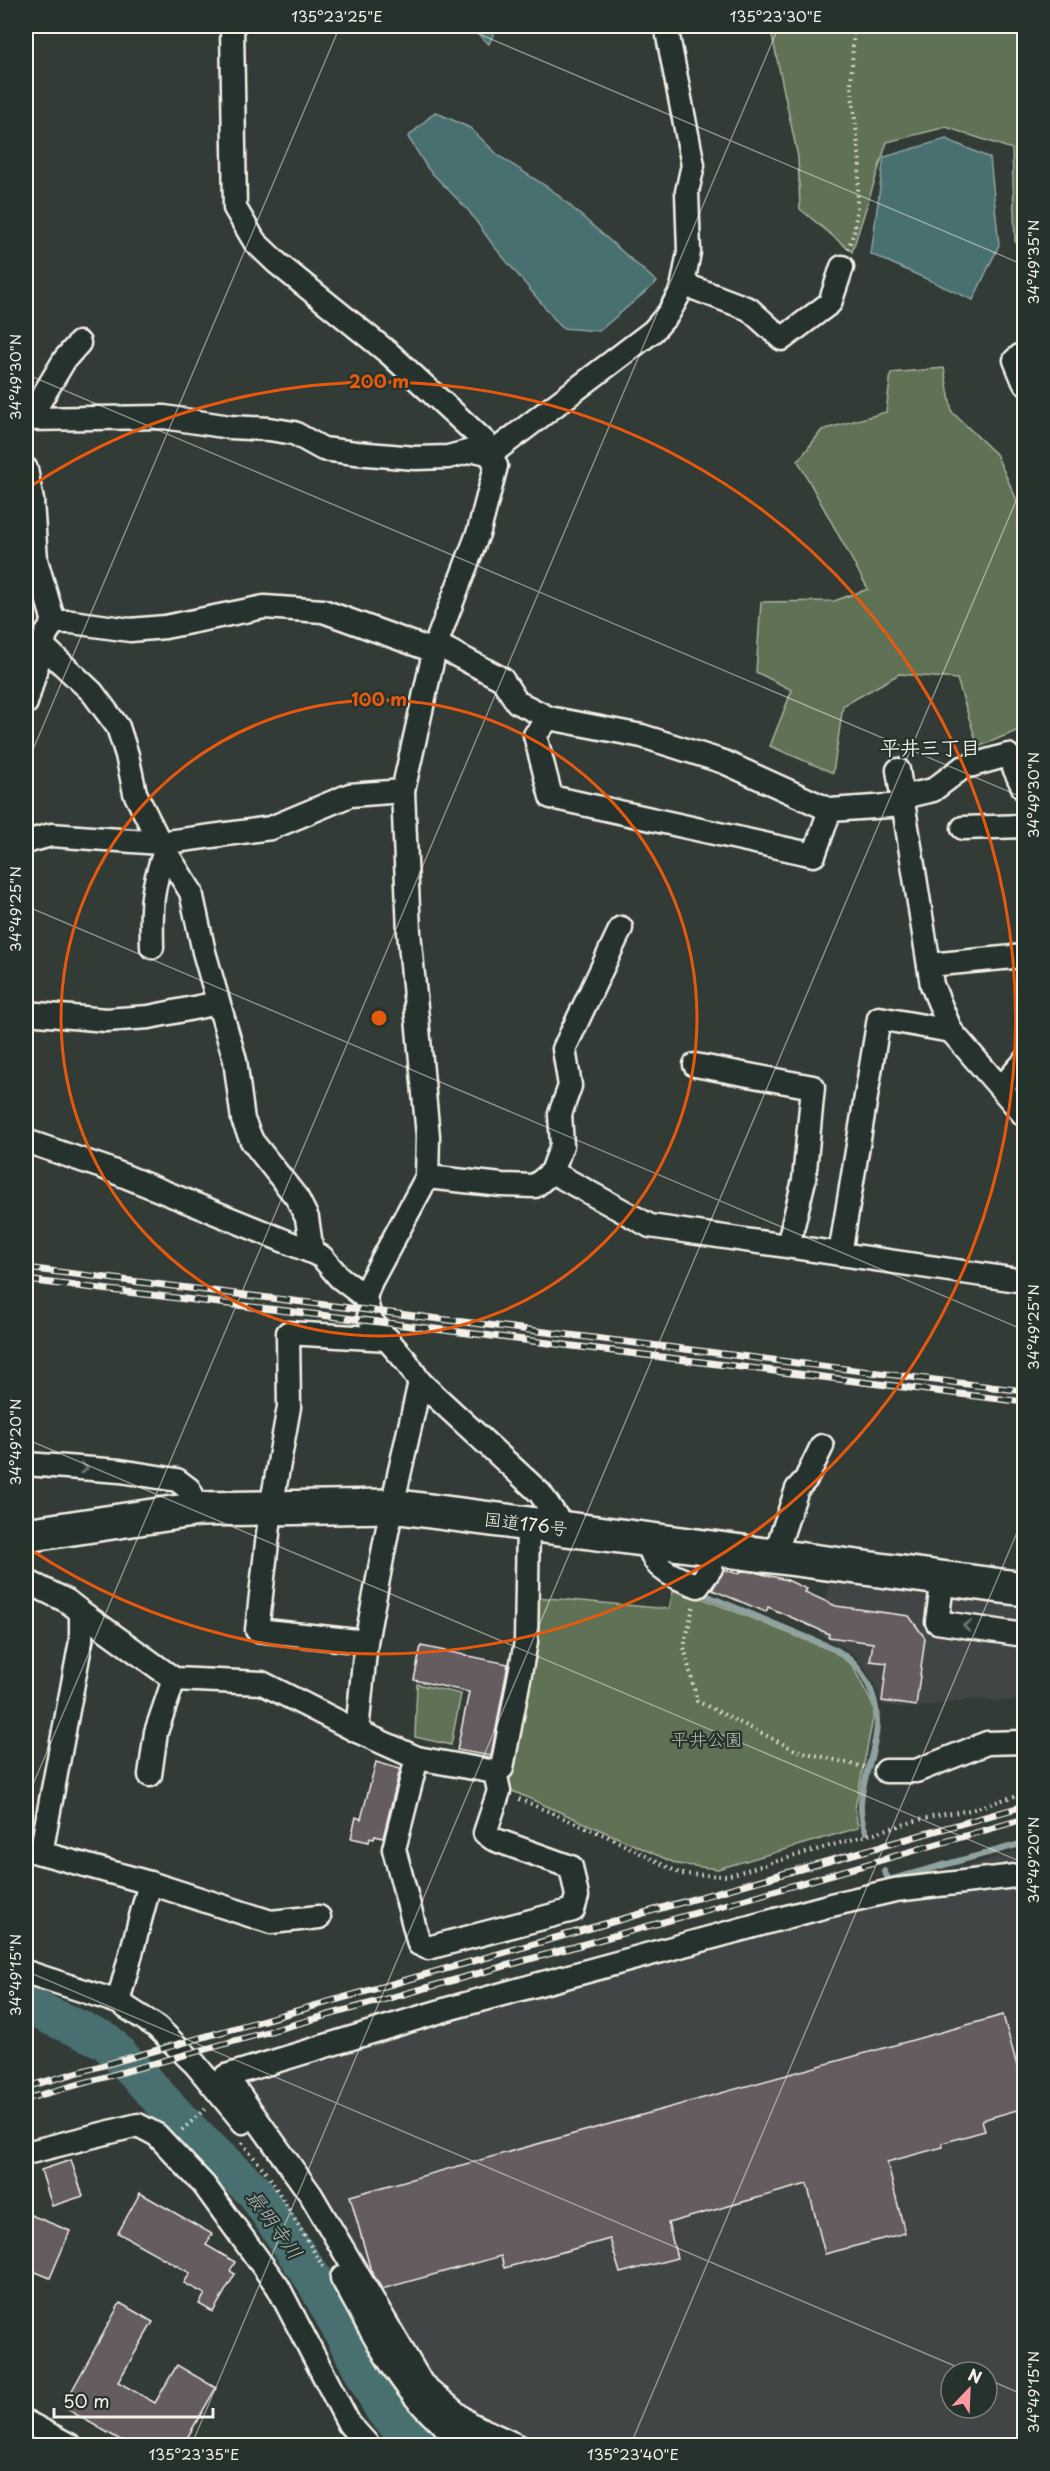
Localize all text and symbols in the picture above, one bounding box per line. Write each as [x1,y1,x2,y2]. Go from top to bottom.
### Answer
text: 135°23'25"E [291,4,383,27]
text: 135°23'30"E [730,4,822,27]
text: 34°49'35"N [1021,219,1044,305]
text: 34°49'30"N [3,334,26,420]
text: 200 m [349,367,409,394]
text: 100 m [351,685,407,712]
district label: 平井三丁目 [880,732,980,762]
text: 34°49'30"N [1021,752,1044,838]
text: 34°49'25"N [3,866,26,952]
centre of rings [369,1008,389,1028]
text: 34°49'25"N [1021,1284,1044,1370]
text: 34°49'20"N [3,1398,26,1486]
one-way arrow [79,1461,88,1474]
street label: 国道176号 [483,1504,569,1542]
one-way arrow [962,1621,971,1633]
park label: 平井公園 [671,1725,743,1752]
text: 34°49'20"N [1021,1816,1044,1904]
text: 34°49'15"N [3,1934,26,2016]
water label: 最明寺川 [239,2183,311,2265]
text: 34°49'15"N [1021,2351,1044,2433]
north arrow [939,2360,999,2420]
text: N [965,2362,986,2389]
scale bar [54,2381,213,2419]
text: 50 m [63,2387,110,2414]
text: 135°23'35"E [149,2442,239,2465]
text: 135°23'40"E [587,2442,679,2465]

